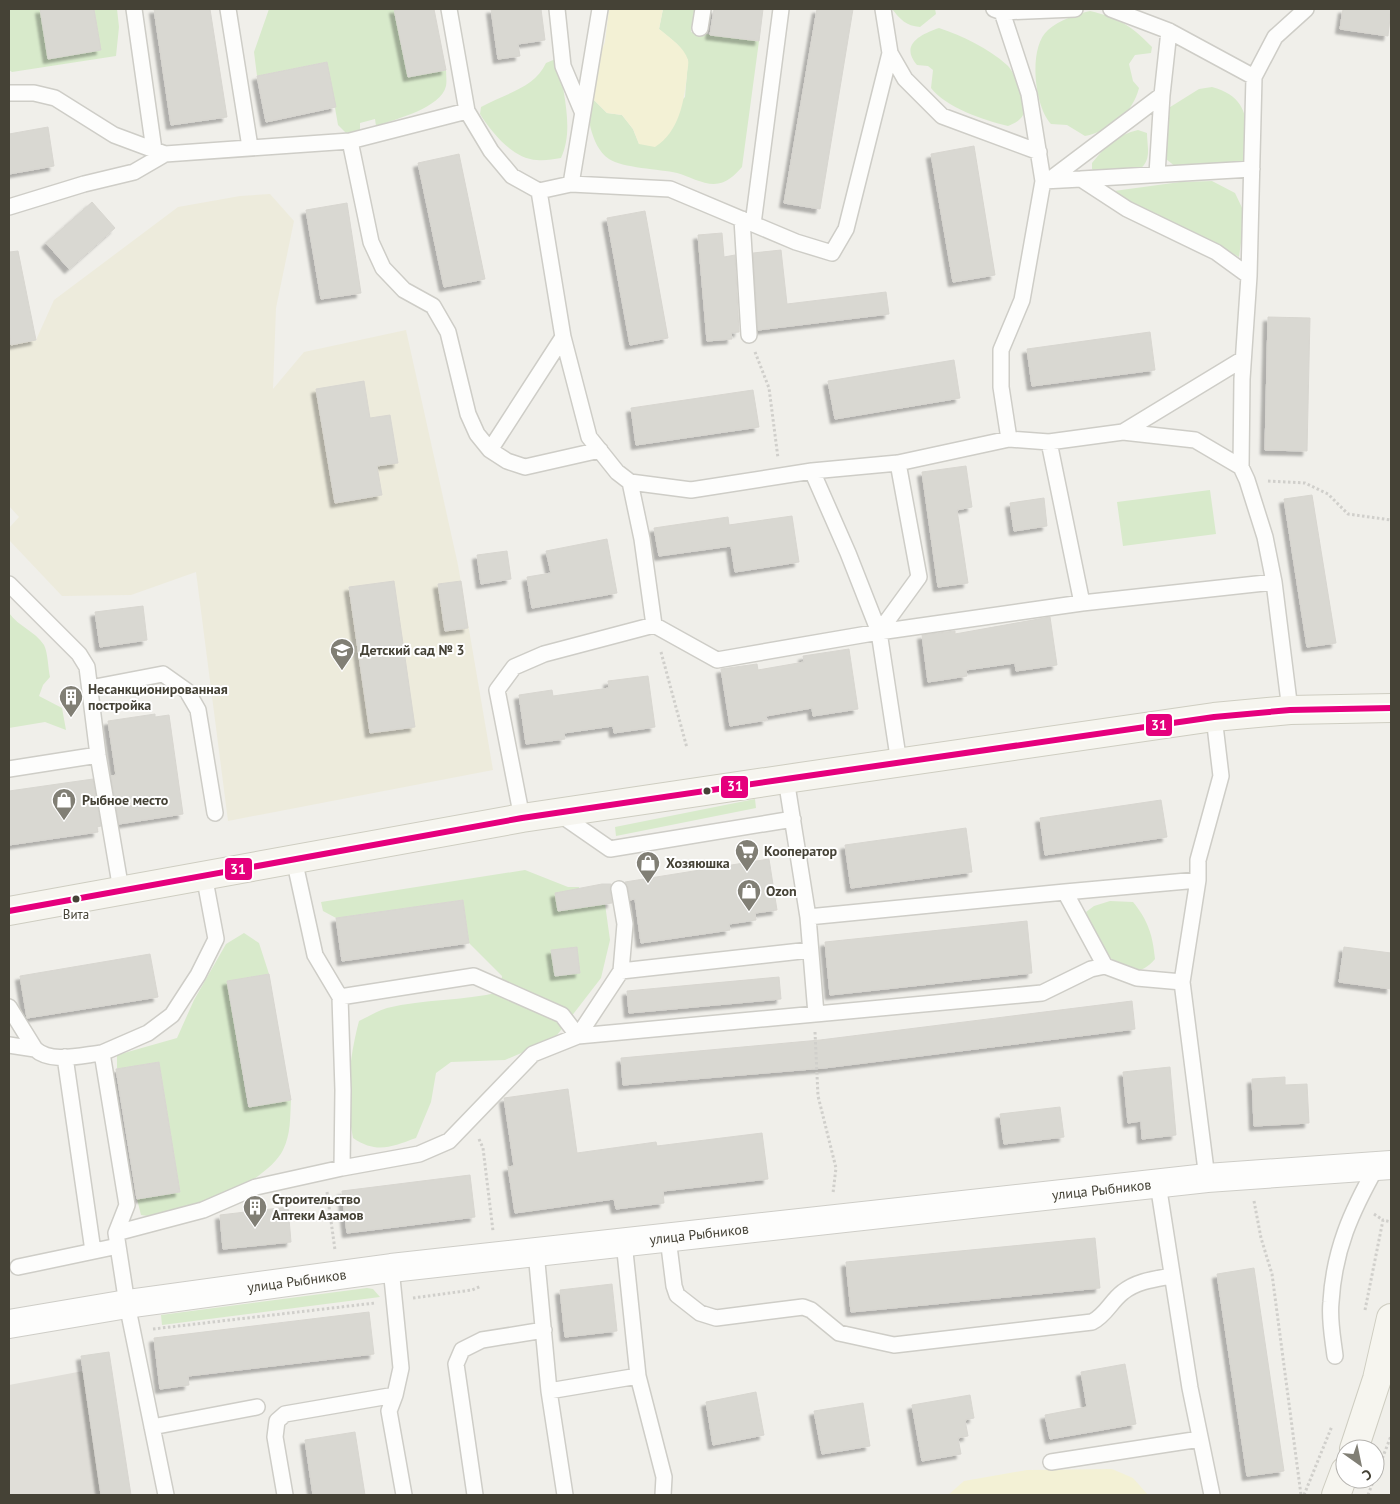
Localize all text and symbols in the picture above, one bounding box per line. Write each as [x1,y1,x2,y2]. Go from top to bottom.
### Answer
school or university icon: Детский сад № 3 [329,637,355,671]
place label: Детский сад № 3 [360,641,464,659]
place label: Несанкционированная постройка [88,680,228,714]
building icon: Несанкционированная постройка [58,684,84,718]
line badge: 31 [1145,713,1173,737]
text: 31 [1151,716,1167,734]
line badge: 31 [720,775,749,799]
text: 31 [727,777,743,795]
unlabelled marker [702,786,712,796]
shop icon: Рыбное место [51,787,77,821]
place label: Рыбное место [82,791,169,809]
supermarket icon: Кооператор [734,838,760,872]
place label: Кооператор [764,842,838,860]
shop icon: Хозяюшка [635,850,661,884]
place label: Хозяюшка [666,854,730,872]
line badge: 31 [224,857,253,881]
text: 31 [230,860,246,878]
shop icon: Ozon [736,878,762,912]
place label: Ozon [766,882,797,900]
marker: Вита [71,894,81,904]
place label: Вита [63,906,89,923]
street label: улица Рыбников [1051,1175,1152,1204]
place label: Строительство Аптеки Азамов [272,1190,364,1224]
building icon: Строительство Аптеки Азамов [242,1194,268,1228]
street label: улица Рыбников [648,1220,750,1248]
street label: улица Рыбников [246,1265,347,1297]
north arrow [1335,1439,1385,1489]
text: С [1359,1465,1375,1485]

